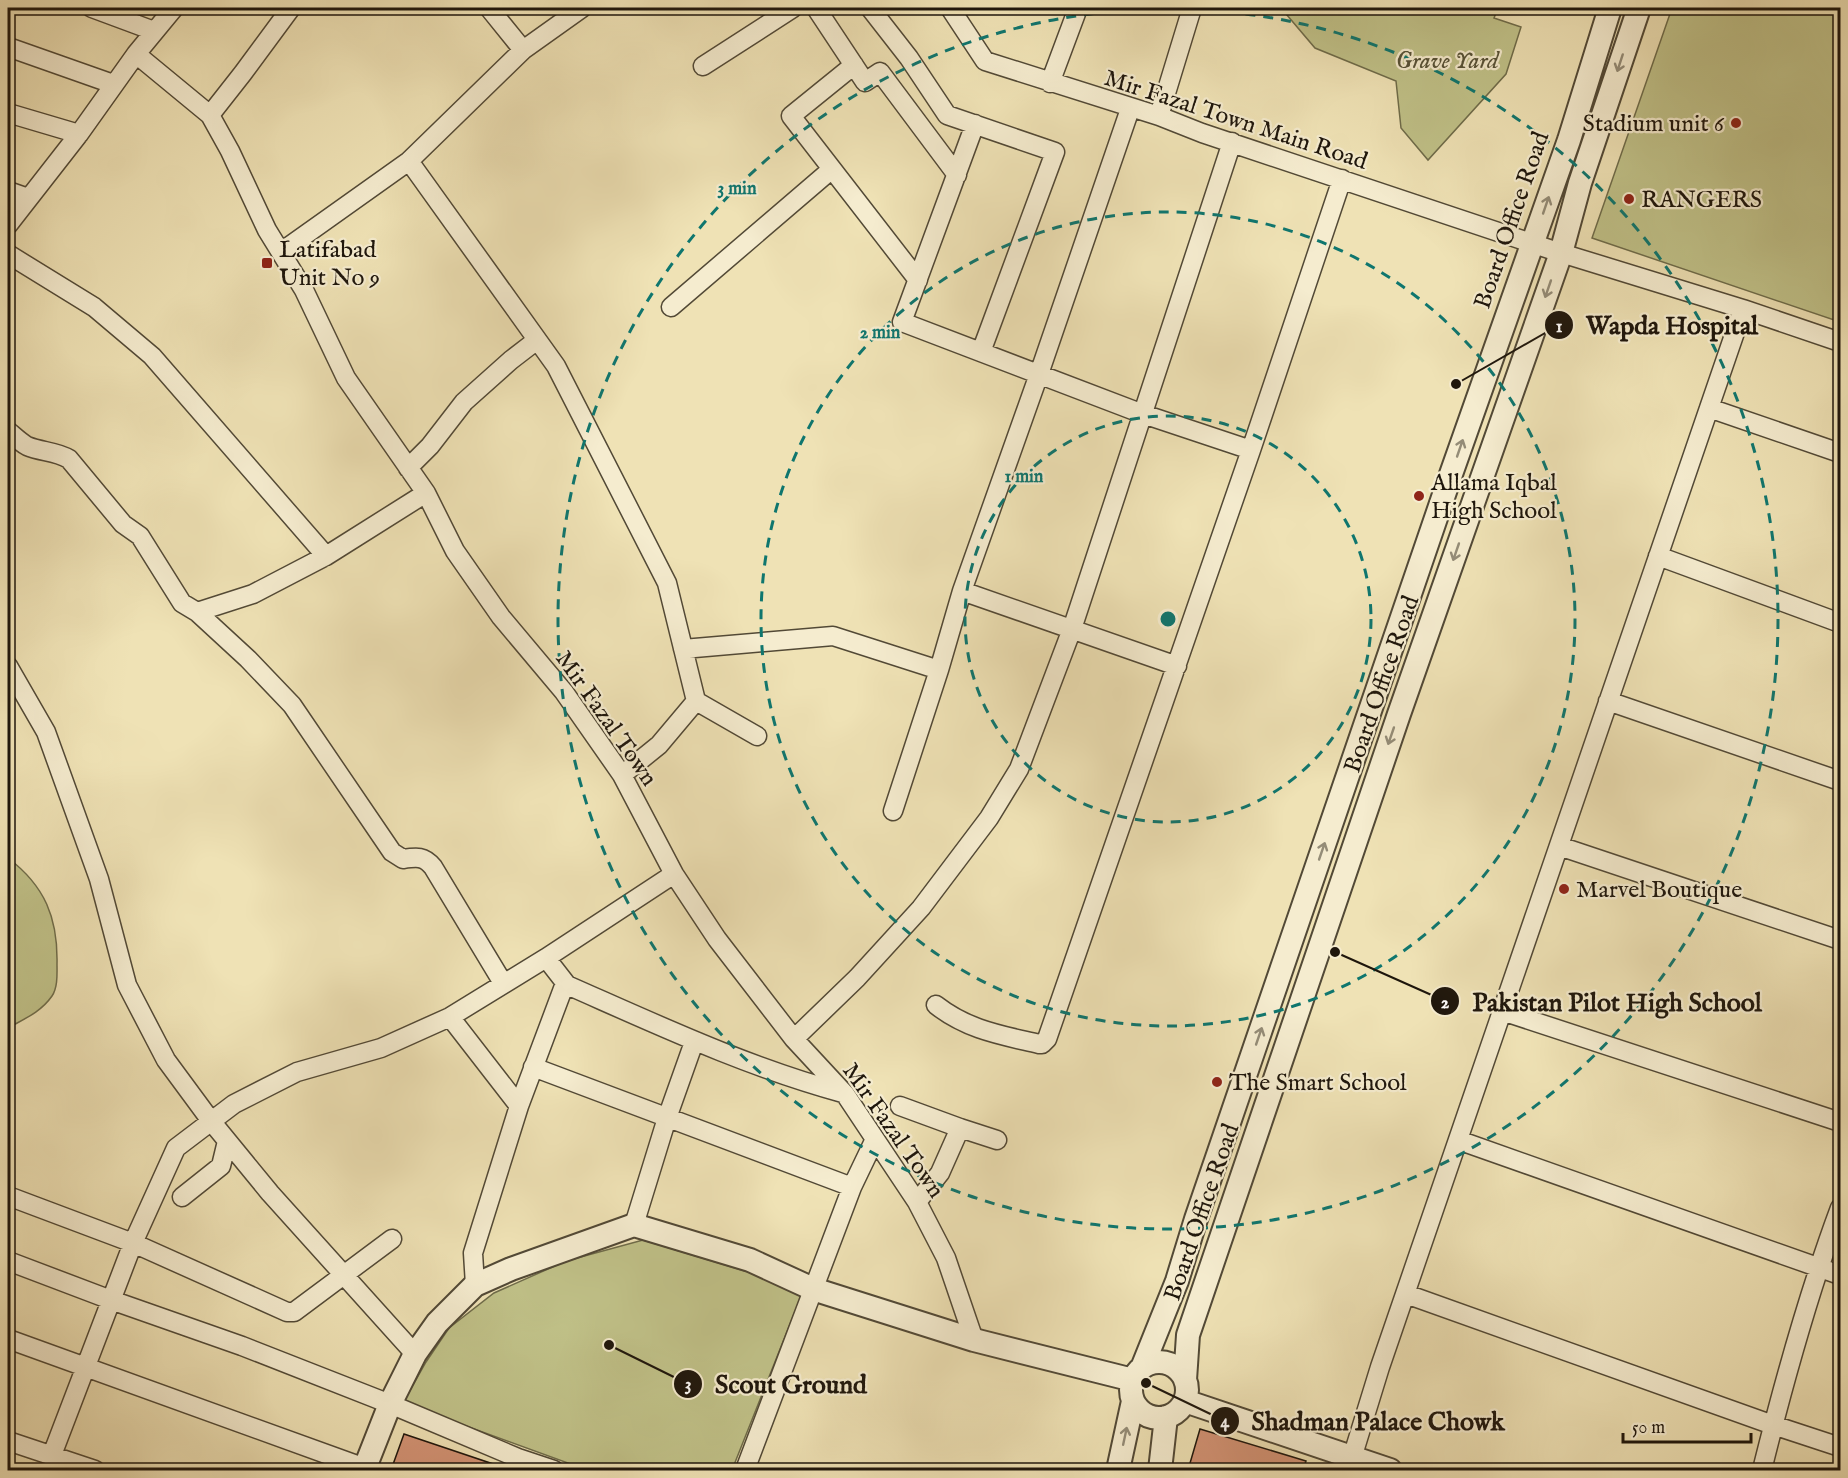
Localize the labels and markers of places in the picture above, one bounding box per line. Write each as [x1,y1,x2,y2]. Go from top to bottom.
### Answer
place label: Stadium unit 6 [1583,109,1725,140]
marker: Stadium unit 6 [1729,116,1743,130]
place label: RANGERS [1641,185,1762,216]
marker: RANGERS [1622,192,1636,206]
place label: Latifabad Unit No 9 [279,235,380,294]
marker: Latifabad Unit No 9 [260,256,274,270]
callout: Wapda Hospital [1544,303,1770,347]
place label: Allama Iqbal High School [1430,468,1557,527]
marker: Allama Iqbal High School [1412,489,1426,503]
centre of rings [1158,609,1178,629]
place label: Marvel Boutique [1576,875,1742,906]
marker: Marvel Boutique [1557,882,1571,896]
callout: Pakistan Pilot High School [1430,979,1774,1023]
place label: The Smart School [1229,1068,1407,1099]
marker: The Smart School [1210,1075,1224,1089]
callout: Scout Ground [673,1362,879,1406]
callout: Shadman Palace Chowk [1210,1399,1517,1443]

